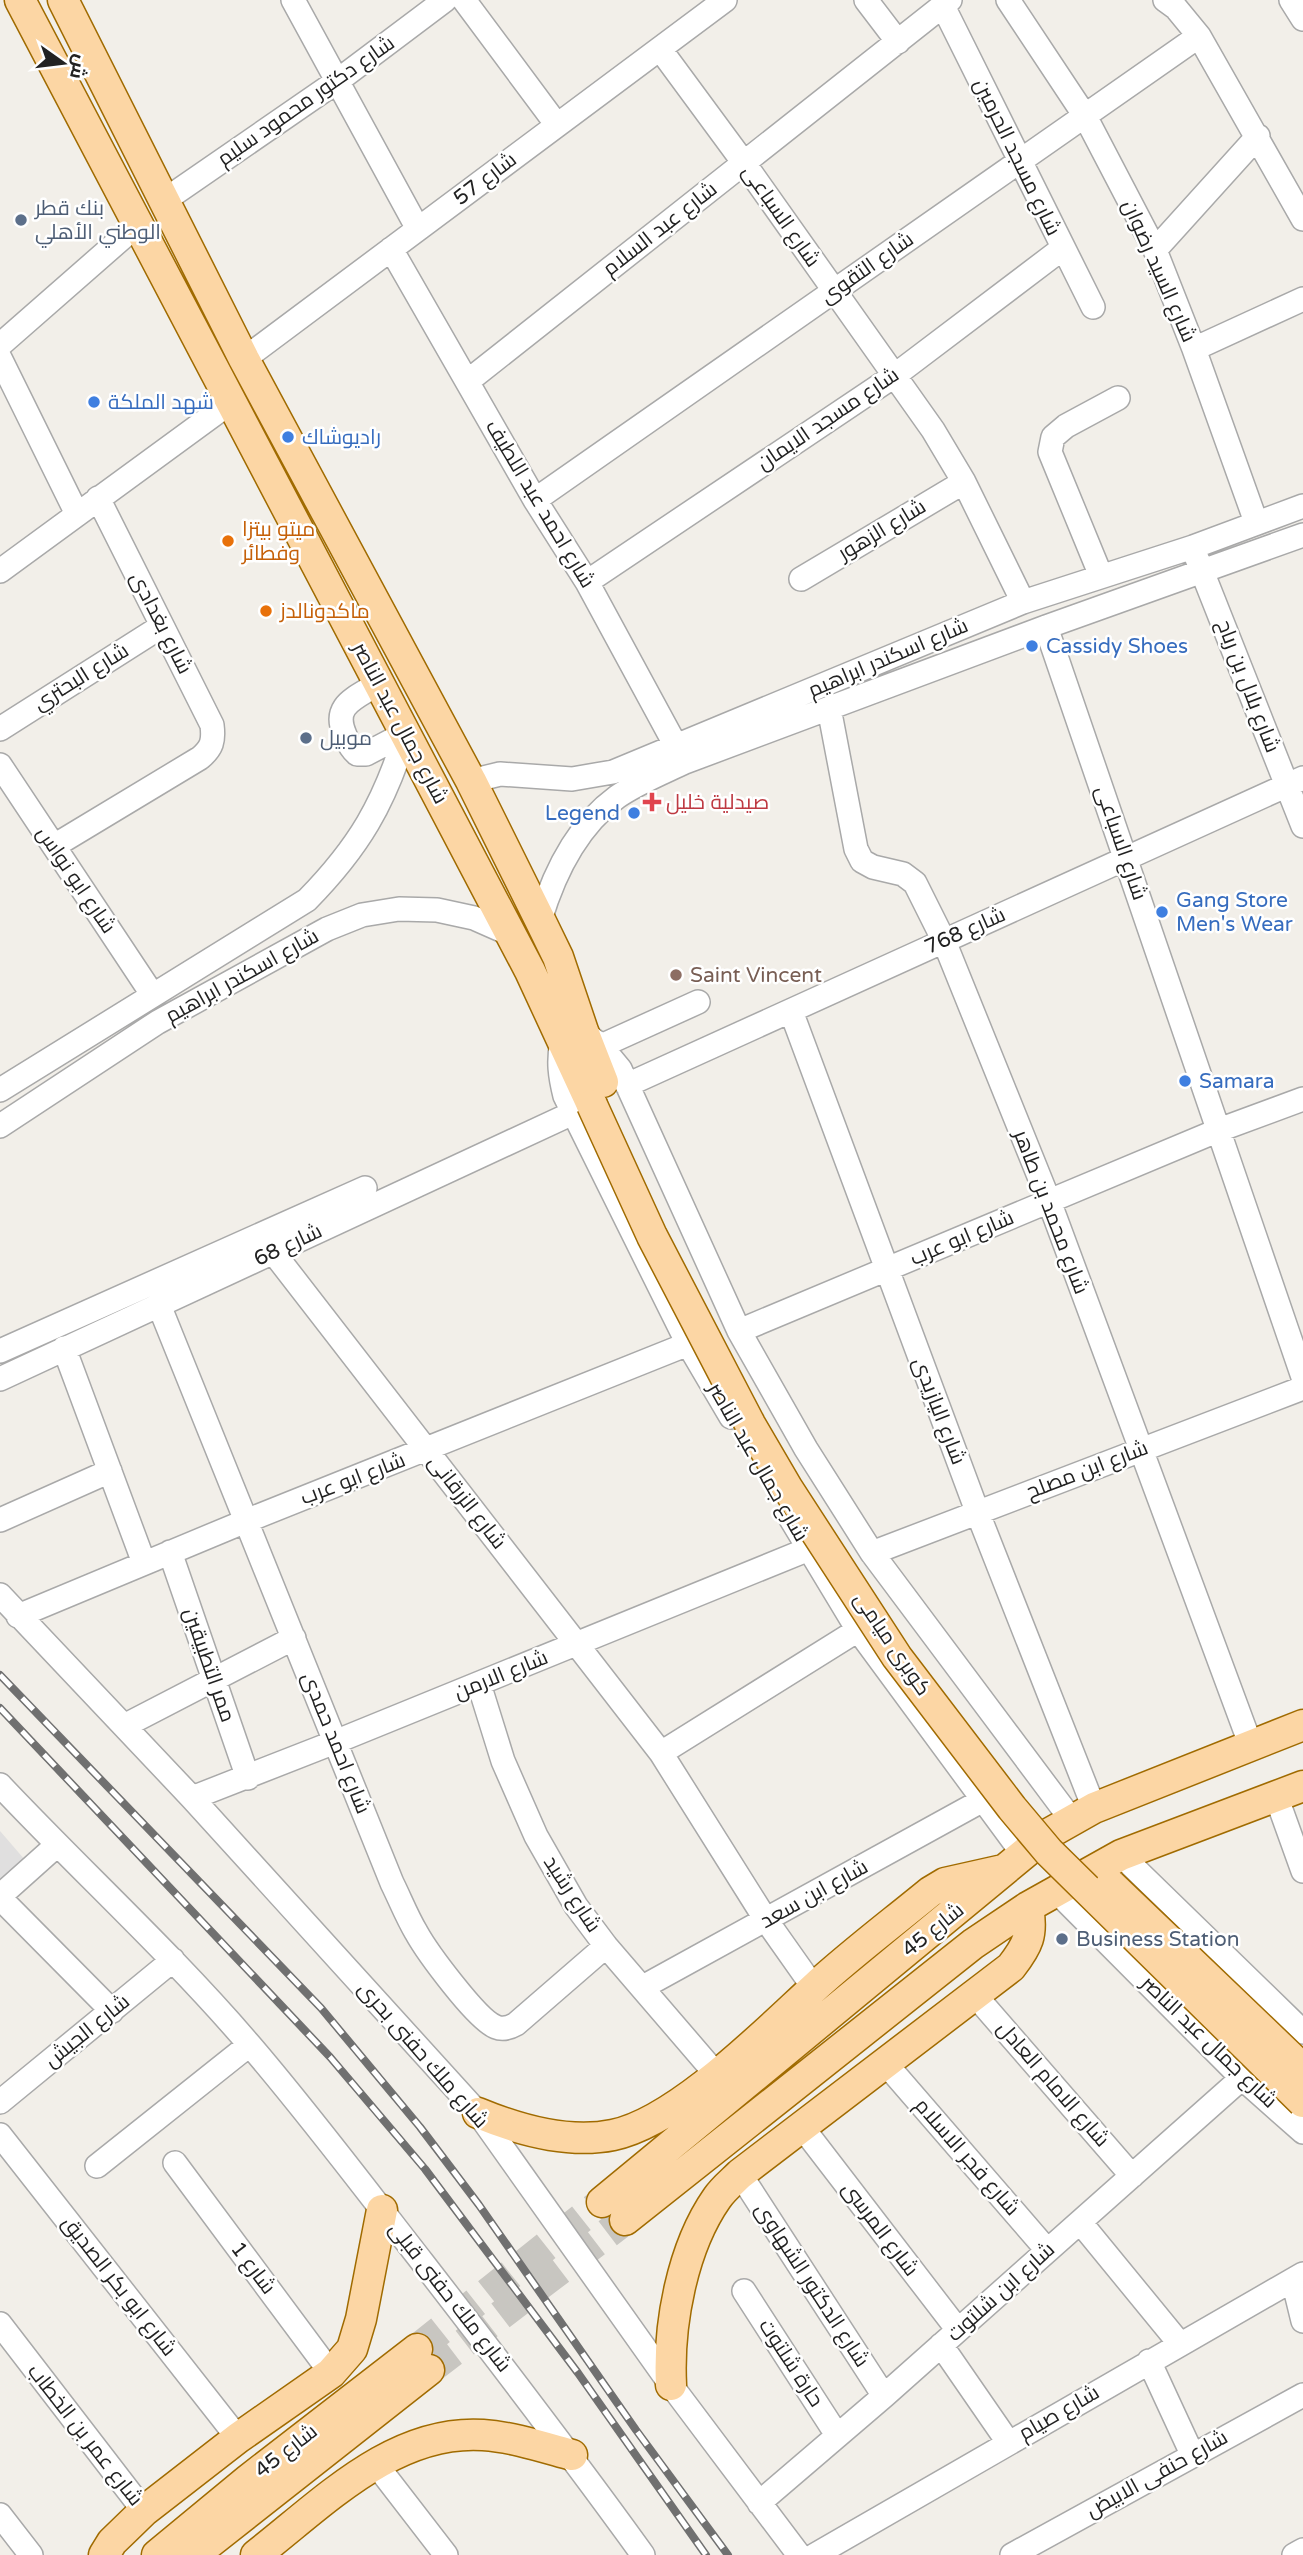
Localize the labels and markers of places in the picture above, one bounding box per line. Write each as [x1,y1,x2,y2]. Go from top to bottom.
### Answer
place label: بنك قطر الوطني الأهلي [34,196,161,248]
marker: بنك قطر الوطني الأهلي [13,212,29,228]
place label: شهد الملكة [108,390,214,415]
marker: شهد الملكة [86,394,102,410]
place label: راديوشاك [302,425,381,450]
marker: راديوشاك [280,429,296,445]
place label: ميتو بيتزا وفطائر [241,517,315,566]
marker: ميتو بيتزا وفطائر [220,533,236,549]
place label: ماكدونالدز [279,599,370,624]
marker: ماكدونالدز [258,603,274,619]
place label: Cassidy Shoes [1046,634,1188,659]
marker: Cassidy Shoes [1024,638,1040,654]
place label: موبيل [320,726,372,751]
marker: موبيل [298,730,314,746]
place label: صيدلية خليل [666,790,769,815]
marker: صيدلية خليل [644,794,660,810]
place label: Legend [545,801,620,826]
marker: Legend [626,805,642,821]
place label: Gang Store Men's Wear [1176,888,1293,937]
marker: Gang Store Men's Wear [1154,904,1170,920]
place label: Saint Vincent [690,963,822,988]
marker: Saint Vincent [668,967,684,983]
place label: Samara [1199,1069,1275,1094]
marker: Samara [1177,1073,1193,1089]
place label: Business Station [1076,1927,1240,1952]
marker: Business Station [1054,1931,1070,1947]

